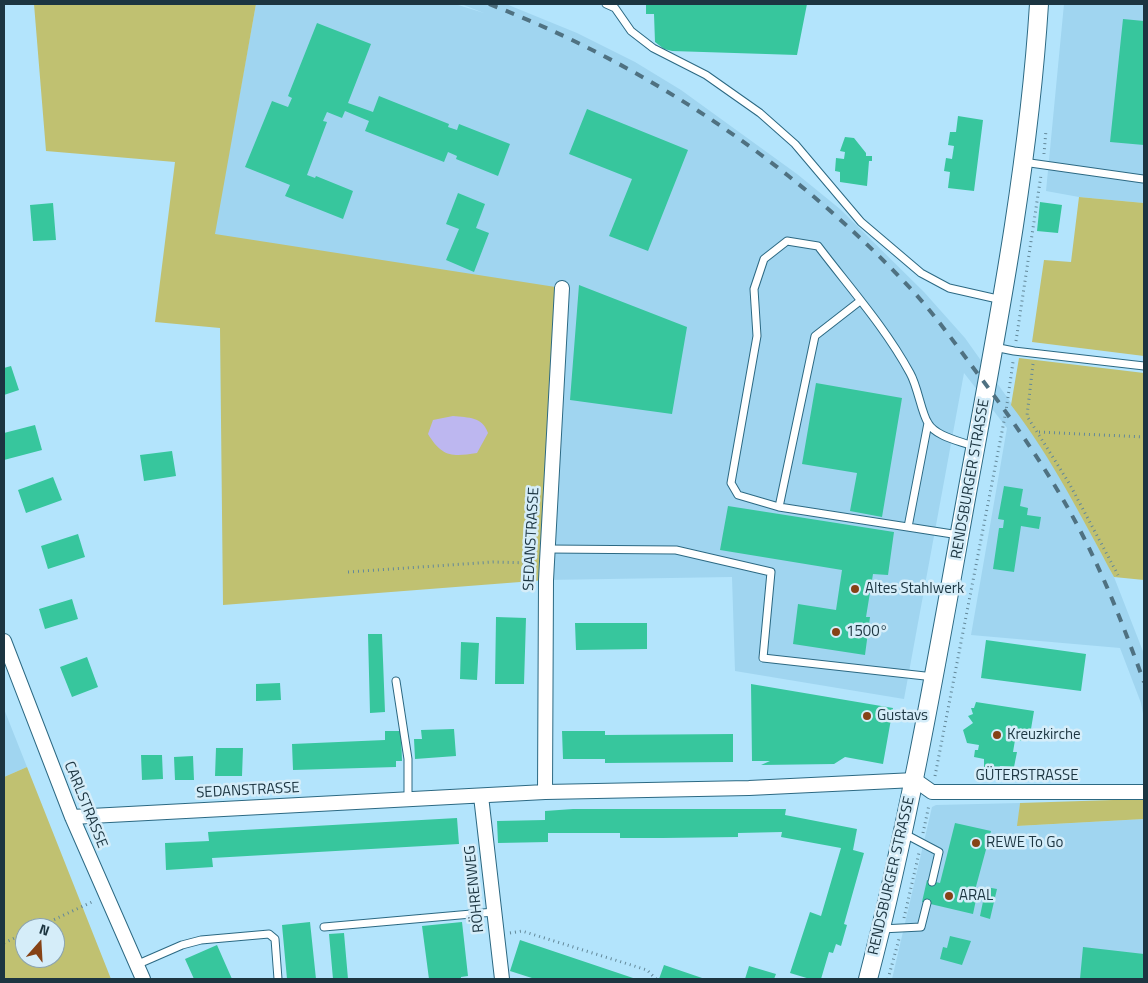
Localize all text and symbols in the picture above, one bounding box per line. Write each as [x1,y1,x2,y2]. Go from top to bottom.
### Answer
street label: RENDSBURGER STRASSE [948,398,994,560]
street label: SEDANSTRASSE [520,487,544,591]
place label: Altes Stahlwerk [865,580,964,598]
marker: Altes Stahlwerk [849,583,861,595]
place label: 1500° [846,623,888,641]
marker: 1500° [830,626,842,638]
place label: Gustavs [877,707,928,725]
marker: Gustavs [861,710,873,722]
place label: Kreuzkirche [1007,726,1081,744]
marker: Kreuzkirche [991,729,1003,741]
street label: CARLSTRASSE [59,759,111,851]
street label: GÜTERSTRASSE [976,767,1078,785]
street label: SEDANSTRASSE [196,779,300,803]
street label: RENDSBURGER STRASSE [865,795,919,957]
place label: REWE To Go [986,834,1063,852]
marker: REWE To Go [970,837,982,849]
street label: RÖHRENWEG [461,844,489,934]
place label: ARAL [959,887,993,905]
marker: ARAL [943,890,955,902]
north arrow [15,918,65,968]
text: N [37,918,53,941]

